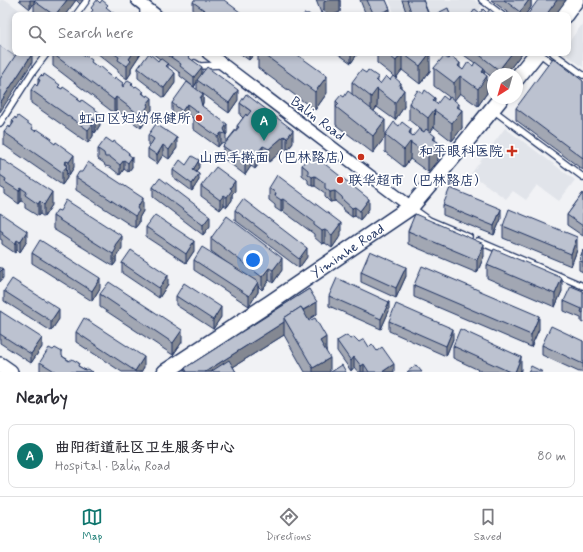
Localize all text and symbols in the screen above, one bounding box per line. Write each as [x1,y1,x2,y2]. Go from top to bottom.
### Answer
search box [12,12,571,56]
icon: search [26,23,48,45]
text: Search here [58,24,134,44]
north arrow [487,68,523,104]
street label: Balin Road [287,93,348,145]
pin: A [251,108,277,141]
place label: 虹口区妇幼保健所 [79,110,191,128]
marker: 虹口区妇幼保健所 [194,113,204,123]
place label: 和平眼科医院 [419,143,503,161]
marker: 和平眼科医院 [506,145,518,157]
place label: 山西手擀面（巴林路店） [199,149,353,167]
marker: 山西手擀面（巴林路店） [356,152,366,162]
place label: 联华超市（巴林路店） [348,172,488,190]
marker: 联华超市（巴林路店） [335,175,345,185]
street label: Yiminhe Road [307,220,388,283]
your location [243,250,263,270]
text: Nearby [16,387,68,409]
text: 曲阳街道社区卫生服务中心 [55,438,235,458]
text: A [26,448,34,465]
text: 80 m [537,448,566,465]
text: Hospital · Balin Road [55,458,170,475]
tab: Map [81,506,103,544]
tab: Directions [266,506,311,544]
tab: Saved [474,506,502,544]

